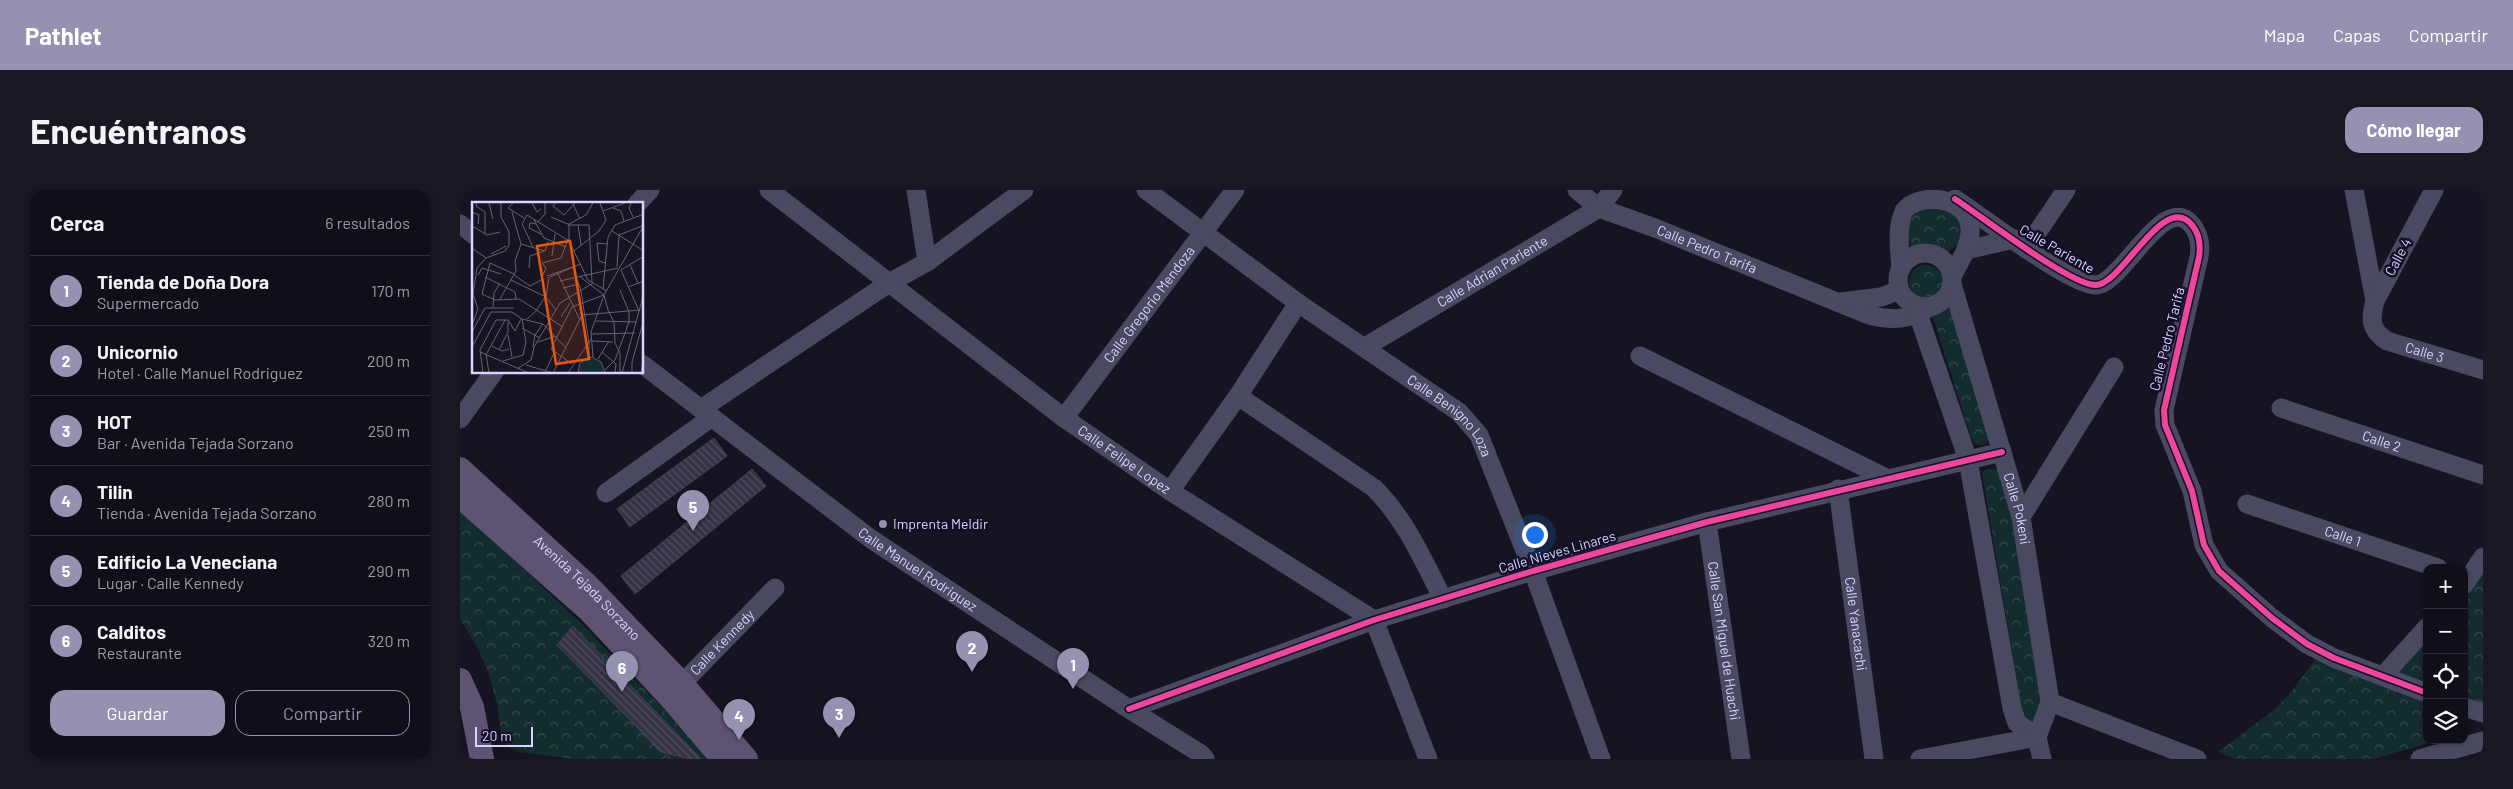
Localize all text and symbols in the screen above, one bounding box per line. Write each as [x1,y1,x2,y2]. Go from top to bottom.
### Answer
text: Pathlet [25,21,102,50]
text: Mapa [2264,24,2305,46]
text: Capas [2333,24,2381,46]
text: Compartir [2409,24,2488,46]
button: Cómo llegar [2345,107,2483,153]
text: Encuéntranos [30,109,247,151]
inset map [472,202,644,374]
text: Cerca [50,210,104,235]
text: 6 resultados [325,213,410,232]
street label: Calle Pariente [2017,220,2098,277]
street label: Calle Pedro Tarifa [1655,221,1760,277]
street label: Calle Adrian Pariente [1433,232,1550,310]
street label: Calle 4 [2381,235,2414,278]
street label: Calle Gregorio Mendoza [1100,242,1198,366]
text: Tienda de Doña Dora [97,270,269,293]
text: 1 [63,281,69,300]
text: 170 m [371,281,410,300]
street label: Calle Pedro Tarifa [2145,285,2188,393]
text: Supermercado [97,293,199,312]
street label: Calle 3 [2403,338,2446,366]
text: Unicornio [97,340,178,363]
text: 2 [62,351,70,370]
text: 200 m [367,351,410,370]
text: Hotel · Calle Manuel Rodriguez [97,363,303,382]
street label: Calle Benigno Loza [1404,370,1496,459]
text: HOT [97,410,132,433]
text: 3 [62,421,70,440]
text: 250 m [368,421,410,440]
street label: Calle Felipe Lopez [1075,421,1174,497]
street label: Calle 2 [2360,427,2403,455]
text: Bar · Avenida Tejada Sorzano [97,433,294,452]
street label: Calle Pokeni [2000,471,2034,546]
text: Tilin [97,480,133,503]
pin: 5 [677,490,709,531]
text: 4 [61,491,71,510]
text: 280 m [368,491,410,510]
text: Tienda · Avenida Tejada Sorzano [97,503,317,522]
place label: Imprenta Meldir [893,515,988,532]
marker: Imprenta Meldir [877,518,889,530]
your location [1522,522,1548,548]
street label: Calle 1 [2323,522,2363,550]
street label: Calle Manuel Rodriguez [855,523,981,615]
street label: Calle Nieves Linares [1496,527,1618,576]
street label: Avenida Tejada Sorzano [530,532,644,644]
text: Edificio La Veneciana [97,550,277,573]
street label: Calle San Miguel de Huachi [1705,560,1744,721]
text: 5 [62,561,70,580]
text: 290 m [368,561,410,580]
map controls [2423,564,2468,744]
button: + [2423,564,2468,609]
text: Lugar · Calle Kennedy [97,573,244,592]
street label: Calle Yanacachi [1842,576,1871,672]
street label: Calle Kennedy [686,605,758,678]
button: − [2423,609,2468,654]
text: Calditos [97,620,166,643]
text: 6 [62,631,70,650]
text: 320 m [368,631,410,650]
pin: 2 [956,631,988,672]
text: Restaurante [97,643,182,662]
pin: 1 [1057,648,1089,689]
pin: 6 [606,651,638,692]
button: locate [2423,654,2468,699]
button: Guardar [50,690,225,736]
button: Compartir [235,690,410,736]
pin: 3 [823,697,855,738]
pin: 4 [723,699,755,740]
button: layers [2423,699,2468,744]
scale bar [475,724,532,747]
text: 20 m [482,727,512,744]

